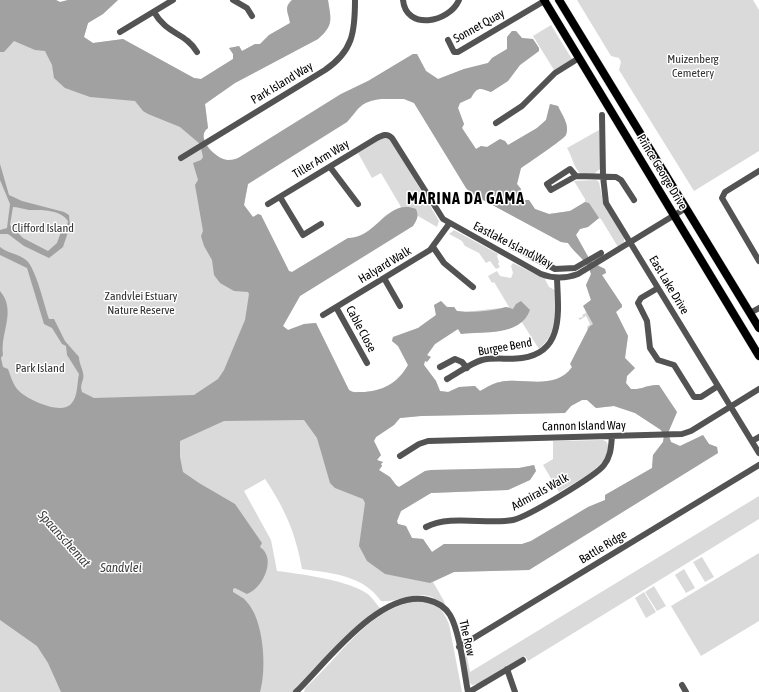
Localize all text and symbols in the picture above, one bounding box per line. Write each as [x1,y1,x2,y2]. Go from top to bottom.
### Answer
street label: Sonnet Quay [451,6,507,46]
park label: Muizenberg Cemetery [667,52,719,80]
street label: Park Island Way [248,59,316,107]
street label: Prince George Drive [634,132,690,212]
street label: Tiller Arm Way [290,137,352,181]
district label: MARINA DA GAMA [407,189,525,209]
street label: Eastlake Island Way [471,219,555,271]
park label: Clifford Island [12,221,74,235]
street label: Halyard Walk [356,244,414,286]
street label: East Lake Drive [646,253,692,317]
park label: Zandvlei Estuary Nature Reserve [104,289,178,317]
street label: Cable Close [343,303,379,355]
street label: Burgee Bend [477,335,533,359]
park label: Park Island [15,361,65,375]
street label: Cannon Island Way [542,418,626,434]
street label: Admirals Walk [509,470,571,514]
water label: Spaanschemat [35,507,93,571]
street label: Battle Ridge [577,527,629,567]
water label: Sandvlei [100,560,142,576]
street label: The Row [456,619,478,657]

